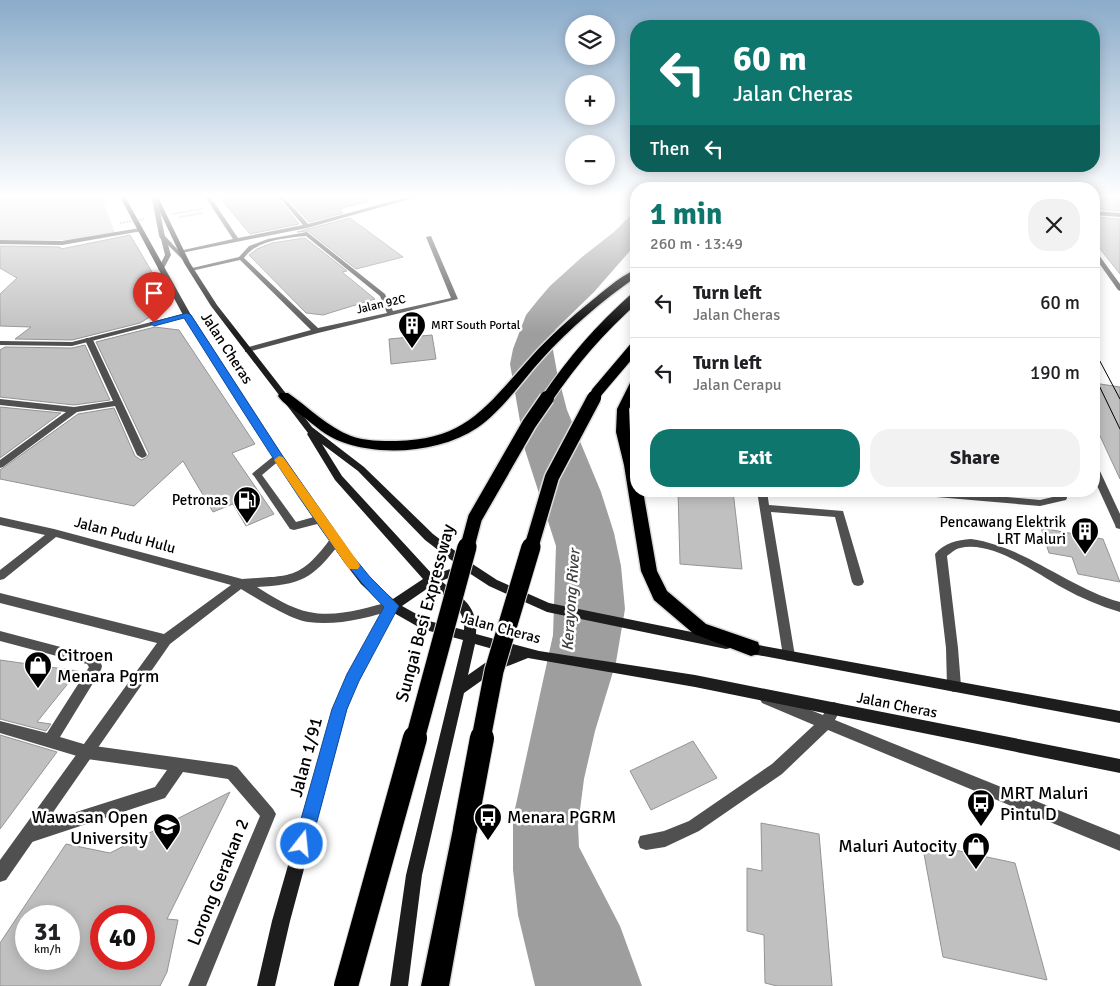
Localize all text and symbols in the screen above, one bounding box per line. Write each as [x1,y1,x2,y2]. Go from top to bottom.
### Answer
map controls [565,15,615,185]
button: layers [565,15,615,65]
text: 60 m [733,37,807,80]
icon: left [650,40,715,105]
button: + [565,75,615,125]
text: Jalan Cheras [733,80,853,107]
button: − [565,135,615,185]
icon: left [700,135,728,163]
text: Then [650,137,690,161]
text: 1 min [650,196,722,233]
button: close [1028,199,1080,251]
text: 260 m · 13:49 [650,234,743,254]
pin [133,272,175,323]
icon: arrive [140,279,168,307]
text: Turn left [693,281,762,305]
icon: left [650,289,678,317]
text: 60 m [1040,291,1080,315]
street label: Jalan 92C [355,292,407,317]
text: Jalan Cheras [693,305,780,325]
street label: Jalan Cheras [197,309,257,388]
building icon: MRT South Portal [397,310,427,349]
place label: MRT South Portal [431,318,521,333]
text: Turn left [693,351,762,375]
icon: left [650,359,678,387]
text: 190 m [1030,361,1080,385]
text: Jalan Cerapu [693,375,782,395]
button: Exit [650,429,860,487]
button: Share [870,429,1080,487]
fuel station icon: Petronas [232,485,262,524]
place label: Petronas [172,491,228,509]
street label: Jalan Pudu Hulu [72,513,178,557]
place label: Pencawang Elektrik LRT Maluri [940,513,1066,548]
building icon: Pencawang Elektrik LRT Maluri [1070,516,1100,555]
street label: Sungai Besi Expressway [391,521,459,704]
water label: Kerayong River [557,546,585,652]
street label: Jalan Cheras [459,609,543,647]
place label: Citroen Menara Pgrm [57,644,159,687]
shop icon: Citroen Menara Pgrm [23,650,53,689]
street label: Jalan Cheras [855,688,939,722]
street label: Jalan 1/91 [285,715,327,799]
place label: MRT Maluri Pintu D [1000,782,1088,825]
bus stop icon: MRT Maluri Pintu D [966,788,996,827]
bus stop icon: Menara PGRM [473,802,503,841]
place label: Wawasan Open University [31,806,149,849]
place label: Menara PGRM [507,806,616,828]
school or university icon: Wawasan Open University [152,812,182,851]
street label: Lorong Gerakan 2 [183,815,253,949]
position arrow [275,817,327,869]
shop icon: Maluri Autocity [961,831,991,870]
place label: Maluri Autocity [838,835,958,857]
speed limit sign: 40 [90,905,155,970]
text: 31 [34,916,61,947]
text: km/h [34,942,61,957]

